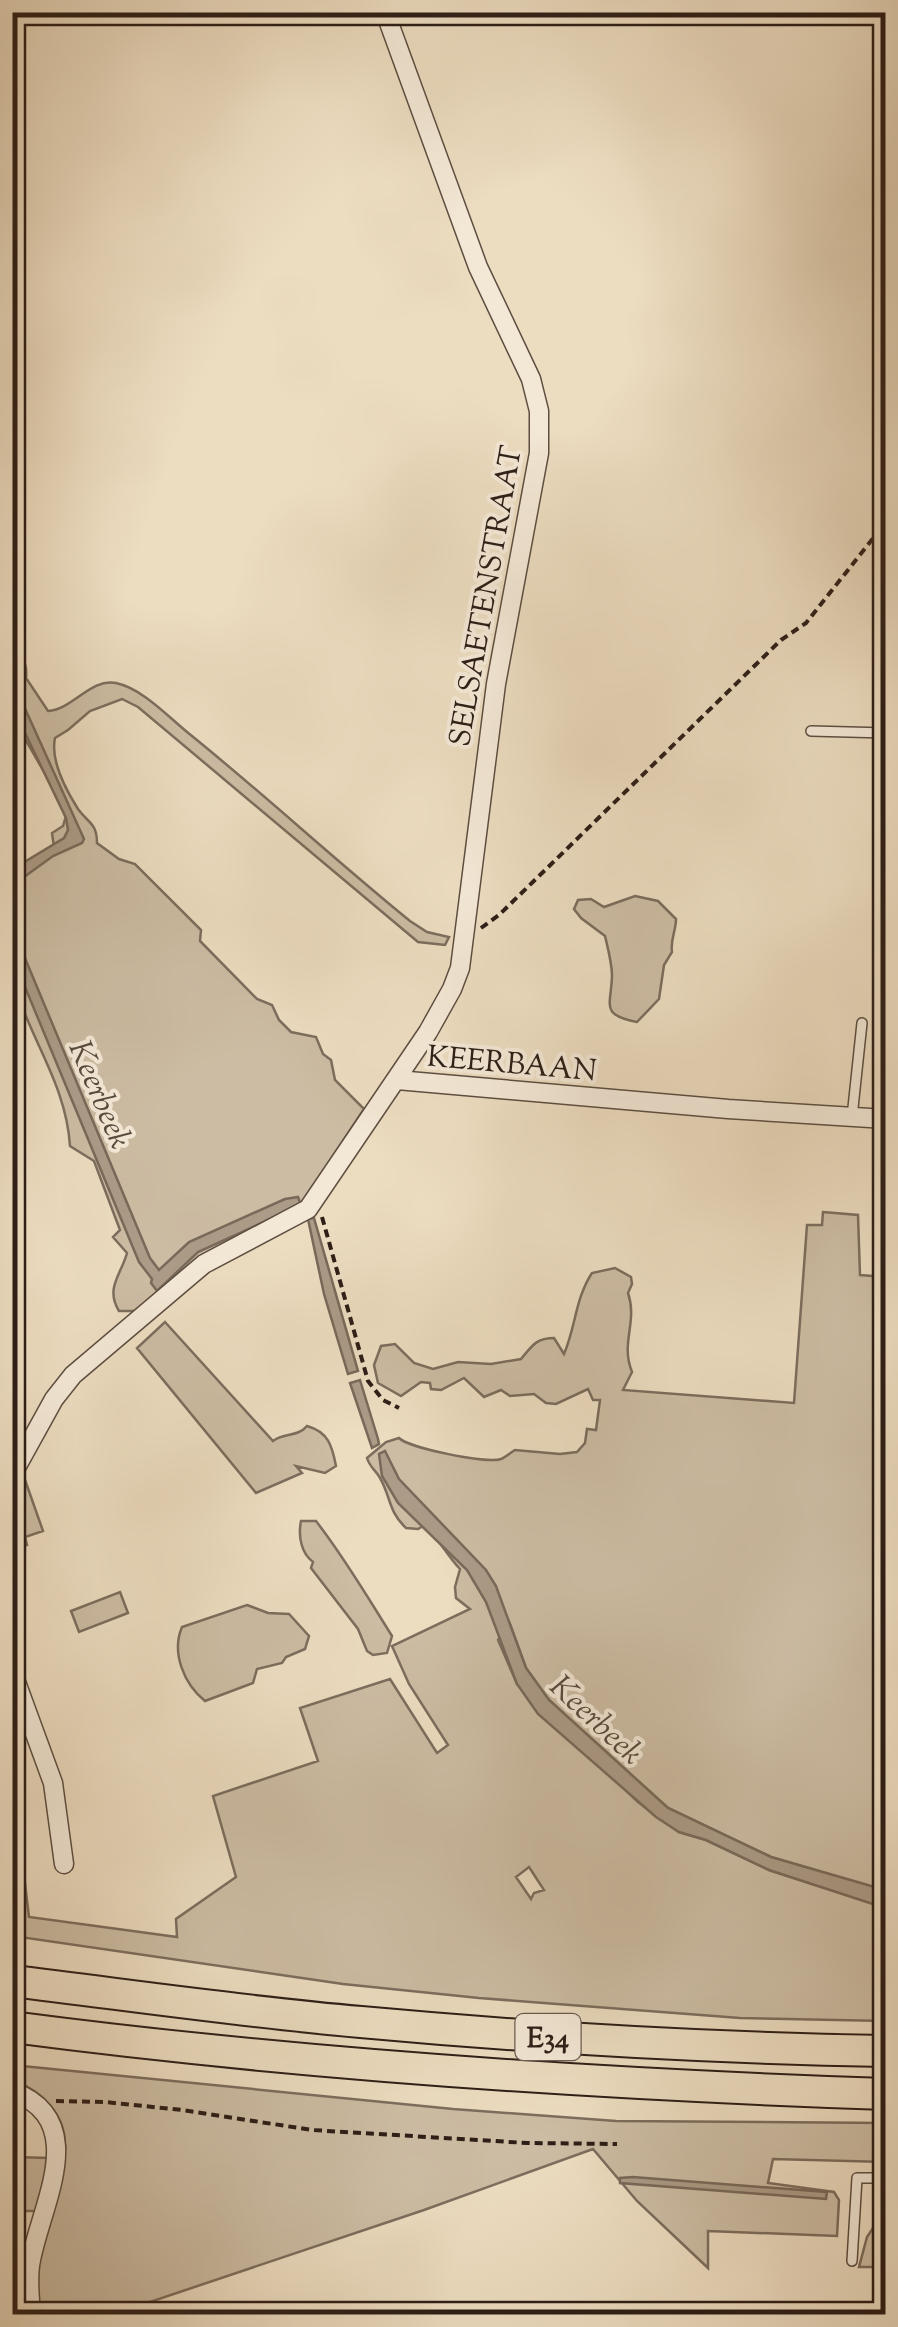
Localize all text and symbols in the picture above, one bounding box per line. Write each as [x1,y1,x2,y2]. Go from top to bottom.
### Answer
street label: SELSAETENSTRAAT [440,443,535,750]
water label: Keerbeek [55,1034,142,1156]
street label: KEERBAAN [425,1037,598,1094]
water label: Keerbeek [538,1666,652,1777]
road number: E34 [516,2014,580,2060]

